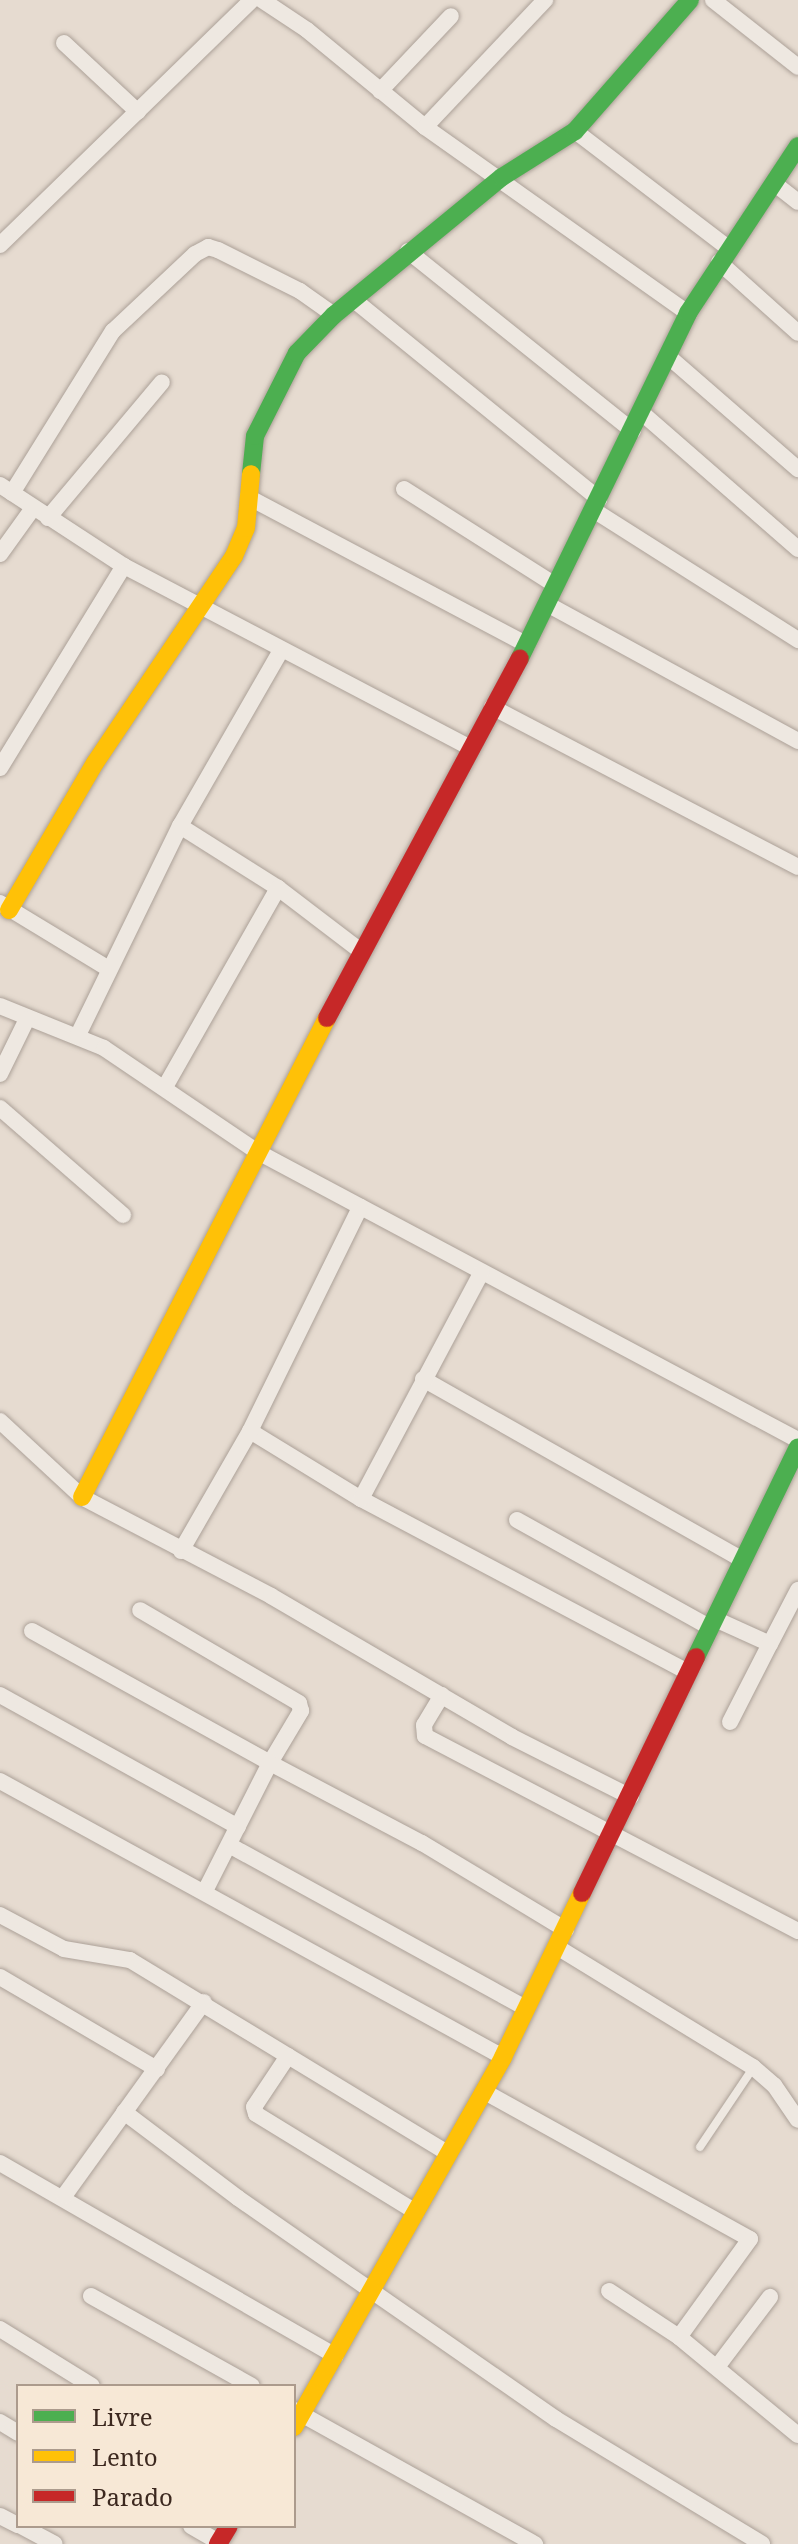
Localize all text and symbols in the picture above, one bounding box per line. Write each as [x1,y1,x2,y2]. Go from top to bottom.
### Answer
legend [16,2384,296,2528]
text: Livre [92,2400,153,2433]
text: Lento [92,2440,158,2473]
text: Parado [92,2480,173,2513]

